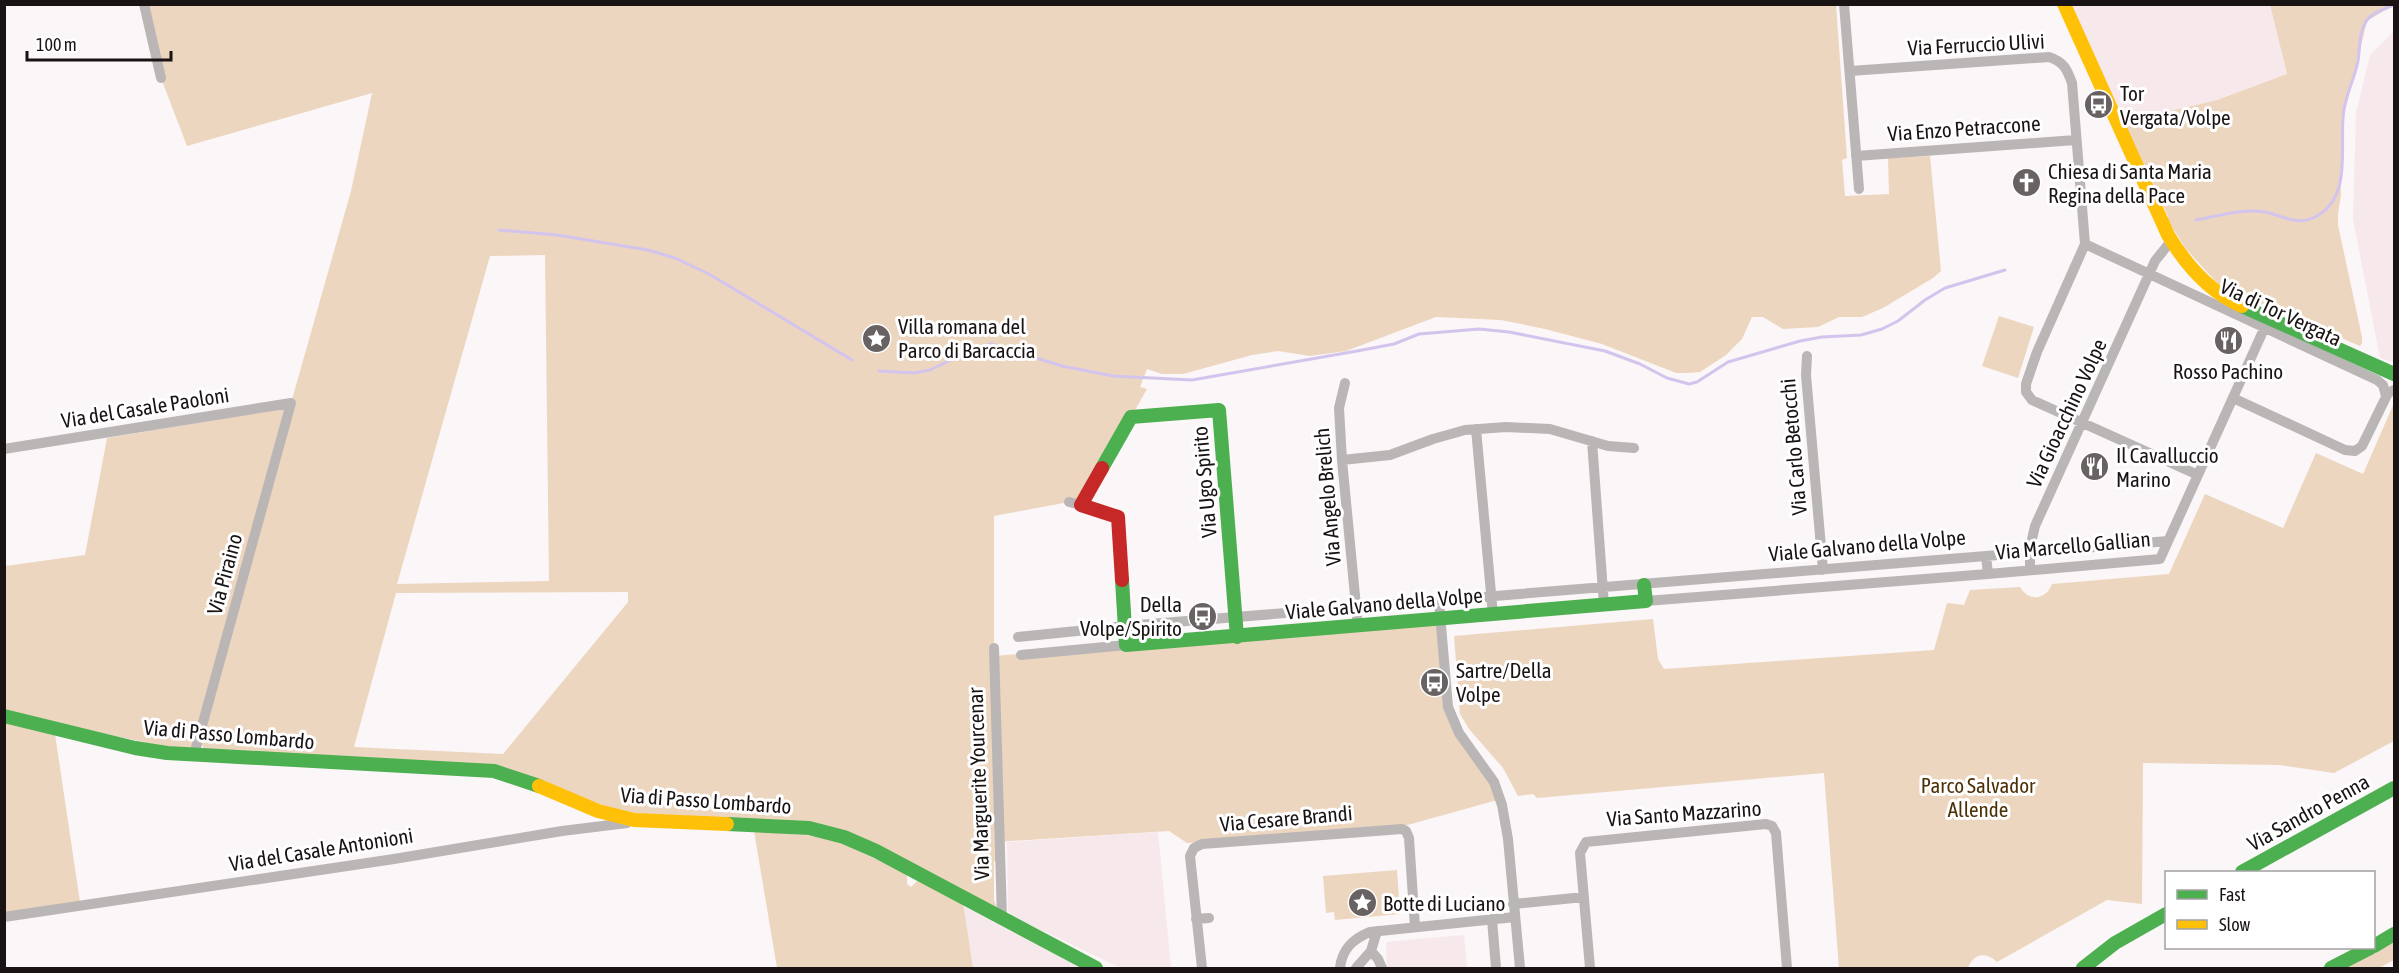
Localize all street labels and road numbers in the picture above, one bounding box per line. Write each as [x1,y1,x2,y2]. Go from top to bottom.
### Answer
street label: Via Ferruccio Ulivi [1907,28,2045,60]
street label: Via Enzo Petraccone [1887,111,2041,145]
street label: Via di Tor Vergata [2216,273,2346,351]
street label: Via Gioacchino Volpe [2021,335,2111,491]
street label: Via Carlo Betocchi [1775,378,1811,516]
street label: Via del Casale Paoloni [59,382,231,432]
street label: Via Ugo Spirito [1187,425,1221,539]
street label: Via Angelo Brelich [1309,427,1345,567]
street label: Viale Galvano della Volpe [1767,524,1967,566]
street label: Via Marcello Gallian [1994,526,2152,564]
street label: Via Piraino [202,531,246,617]
street label: Viale Galvano della Volpe [1284,582,1484,624]
street label: Via Marguerite Yourcenar [963,686,993,881]
street label: Via di Passo Lombardo [143,715,315,753]
street label: Via Sandro Penna [2243,769,2373,855]
street label: Via di Passo Lombardo [620,782,792,818]
street label: Via Santo Mazzarino [1606,796,1762,830]
street label: Via Cesare Brandi [1219,800,1353,836]
street label: Via del Casale Antonioni [227,823,415,875]

